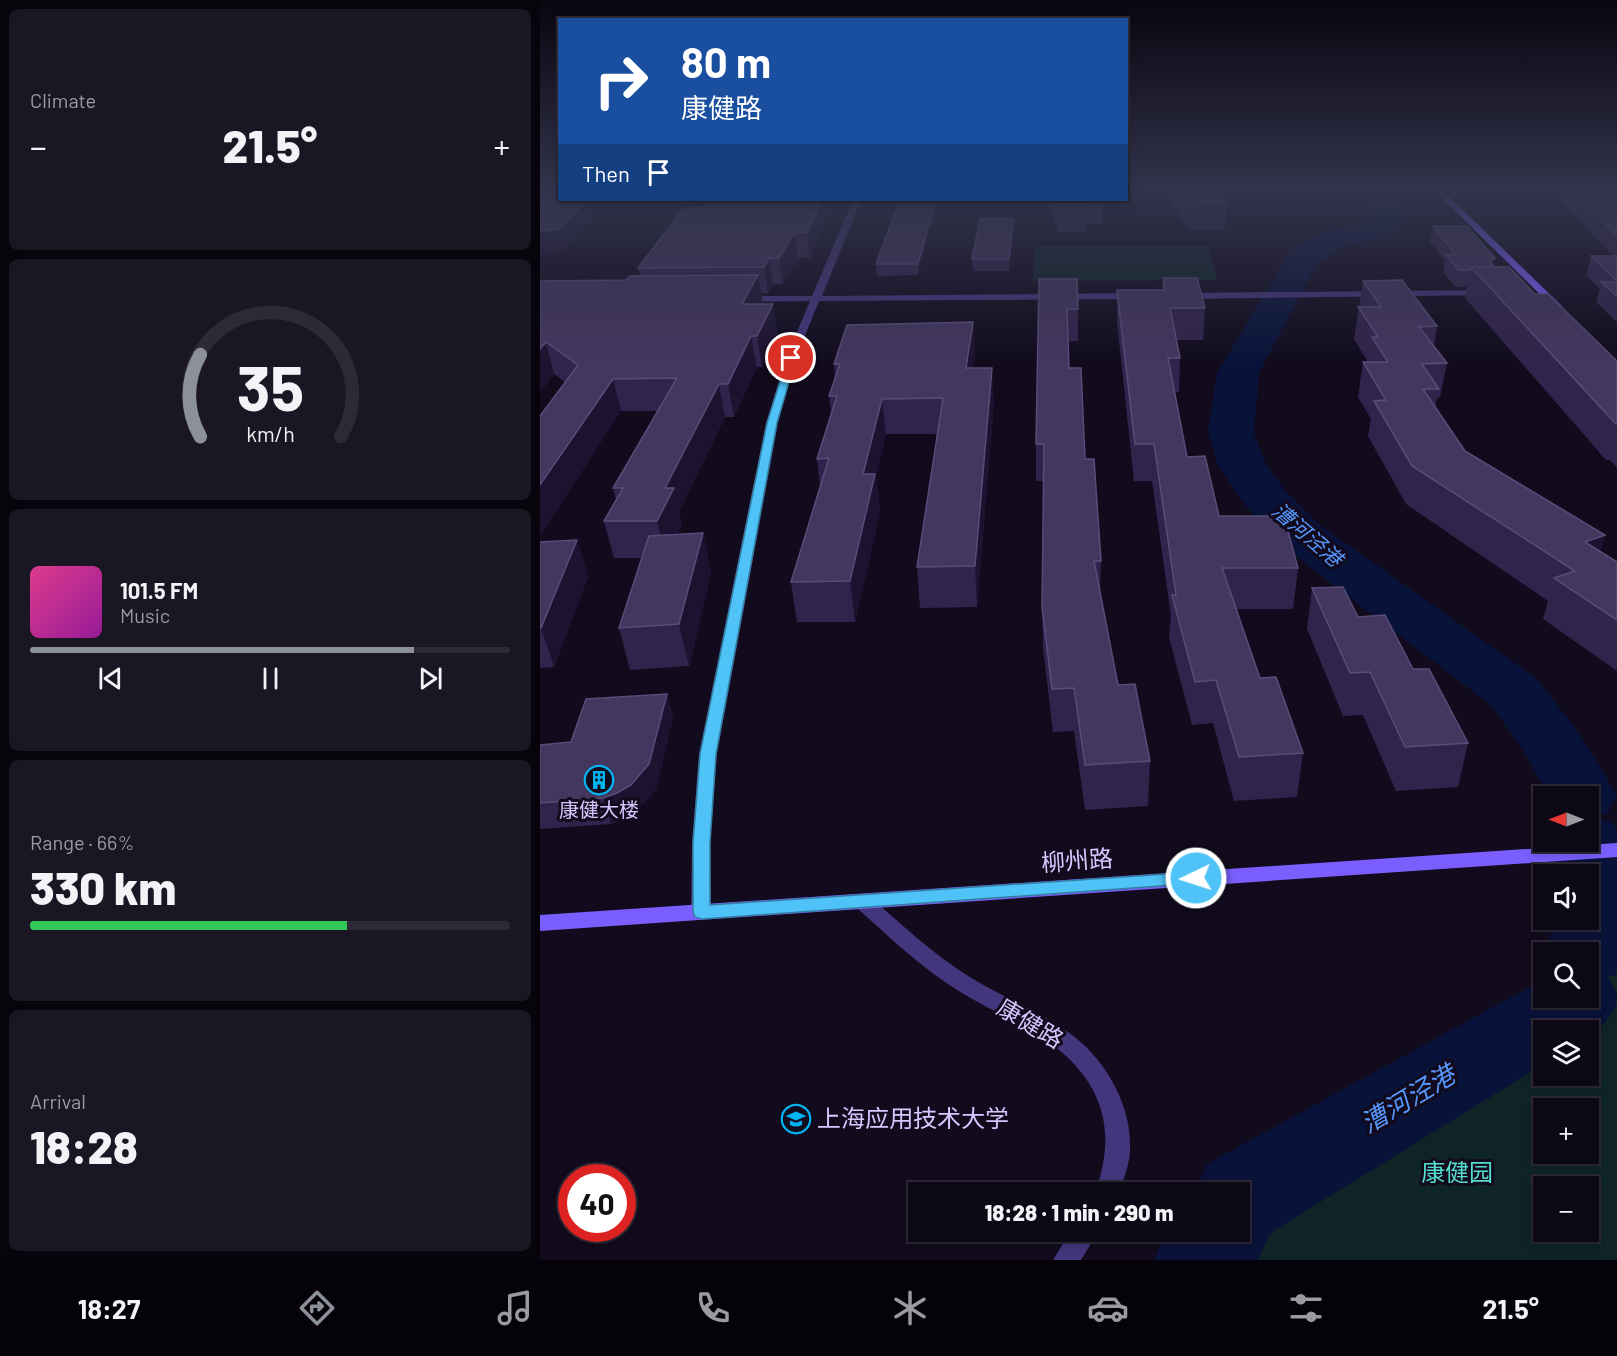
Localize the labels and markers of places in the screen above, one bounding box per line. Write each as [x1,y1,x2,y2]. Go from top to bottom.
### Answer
pin [765,332,816,383]
building icon: 康健大楼 [583,764,615,796]
place label: 康健大楼 [559,797,639,821]
school or university icon: 上海应用技术大学 [780,1103,812,1135]
place label: 上海应用技术大学 [817,1103,1009,1132]

